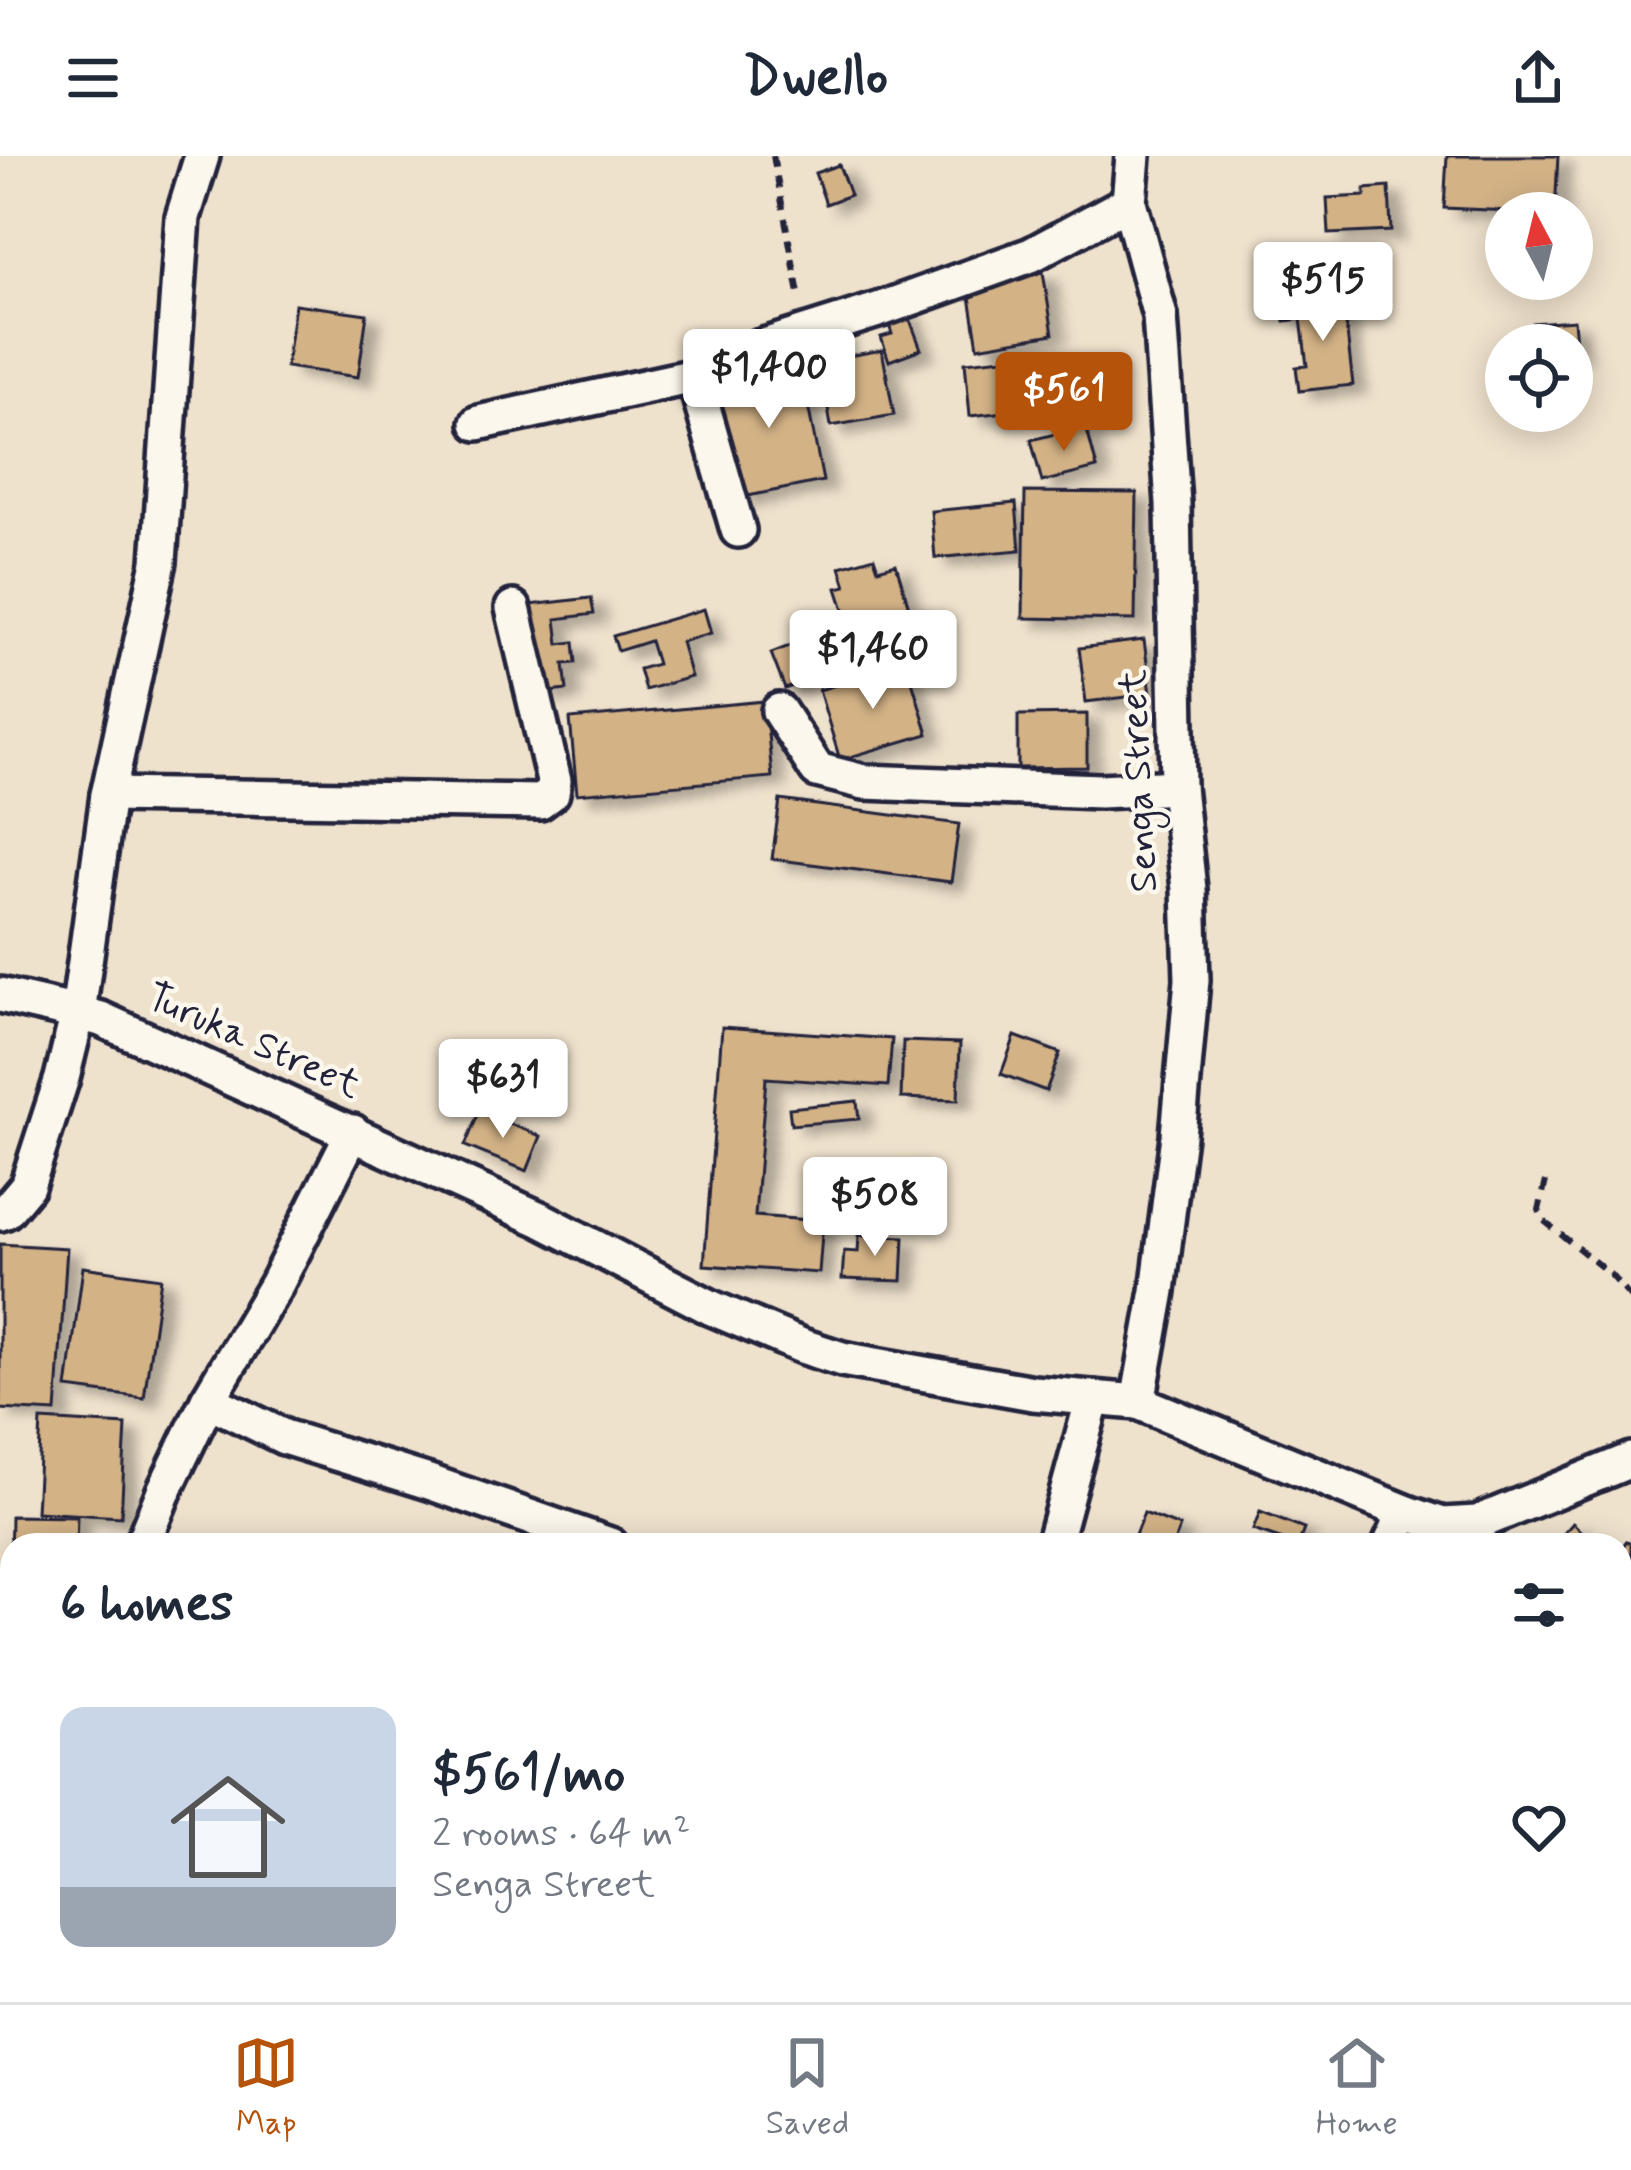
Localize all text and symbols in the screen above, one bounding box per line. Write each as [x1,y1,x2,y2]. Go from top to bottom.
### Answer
text: Dwello [743,43,888,114]
icon: menu [60,45,126,111]
icon: share [1505,45,1571,111]
north arrow [1485,192,1593,300]
map controls [1485,192,1593,432]
pin: $515 [1252,242,1394,344]
text: $515 [1281,255,1365,306]
button: locate [1485,324,1593,432]
pin: $1,400 [671,329,867,431]
text: $1,400 [710,342,828,393]
pin: $561 [993,352,1135,454]
text: $561 [1022,365,1106,416]
pin: $1,460 [775,610,971,712]
text: $1,460 [817,623,929,674]
street label: Senga Street [1109,668,1174,894]
street label: Turuka Street [138,972,368,1112]
pin: $631 [432,1039,574,1141]
text: $631 [466,1052,540,1103]
pin: $508 [804,1157,946,1259]
text: $508 [830,1170,920,1221]
text: 6 homes [60,1572,233,1638]
icon: filters [1506,1572,1572,1638]
text: $561/mo [432,1743,625,1809]
icon: home [156,1755,300,1899]
icon: heart [1506,1794,1572,1860]
text: 2 rooms · 64 m² [432,1809,690,1860]
text: Senga Street [432,1860,655,1911]
tab: Map [233,2030,299,2146]
tab: Saved [766,2030,849,2146]
tab: Home [1316,2030,1398,2146]

